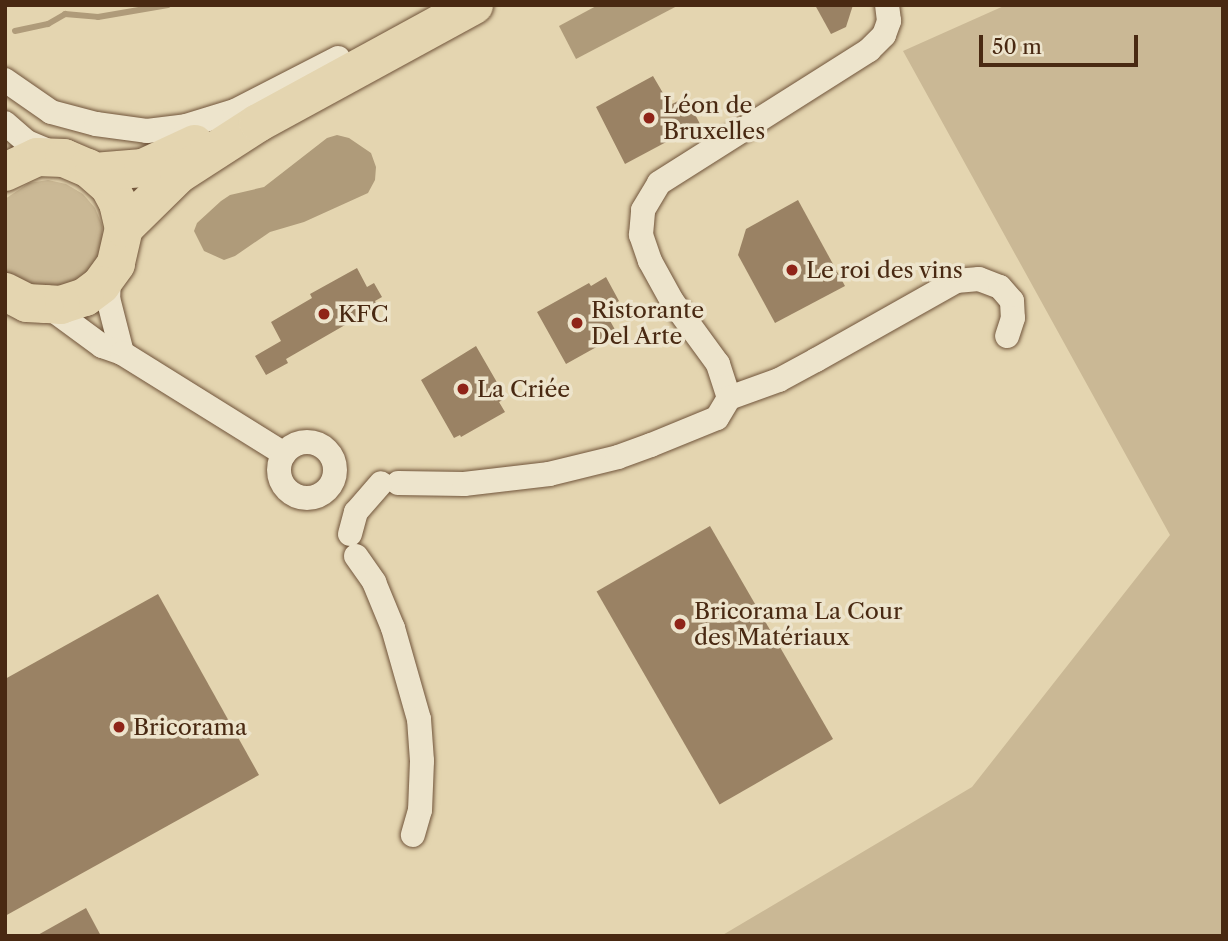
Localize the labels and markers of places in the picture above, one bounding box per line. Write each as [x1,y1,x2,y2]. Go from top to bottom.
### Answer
place label: Léon de Bruxelles [663,91,765,145]
marker: Léon de Bruxelles [641,110,657,126]
place label: Le roi des vins [806,256,964,284]
marker: Le roi des vins [784,262,800,278]
place label: Ristorante Del Arte [591,296,704,350]
place label: KFC [338,300,389,328]
marker: KFC [316,306,332,322]
marker: Ristorante Del Arte [569,315,585,331]
place label: La Criée [477,375,571,403]
marker: La Criée [455,381,471,397]
place label: Bricorama La Cour des Matériaux [694,597,903,651]
marker: Bricorama La Cour des Matériaux [672,616,688,632]
place label: Bricorama [133,713,247,741]
marker: Bricorama [111,719,127,735]

